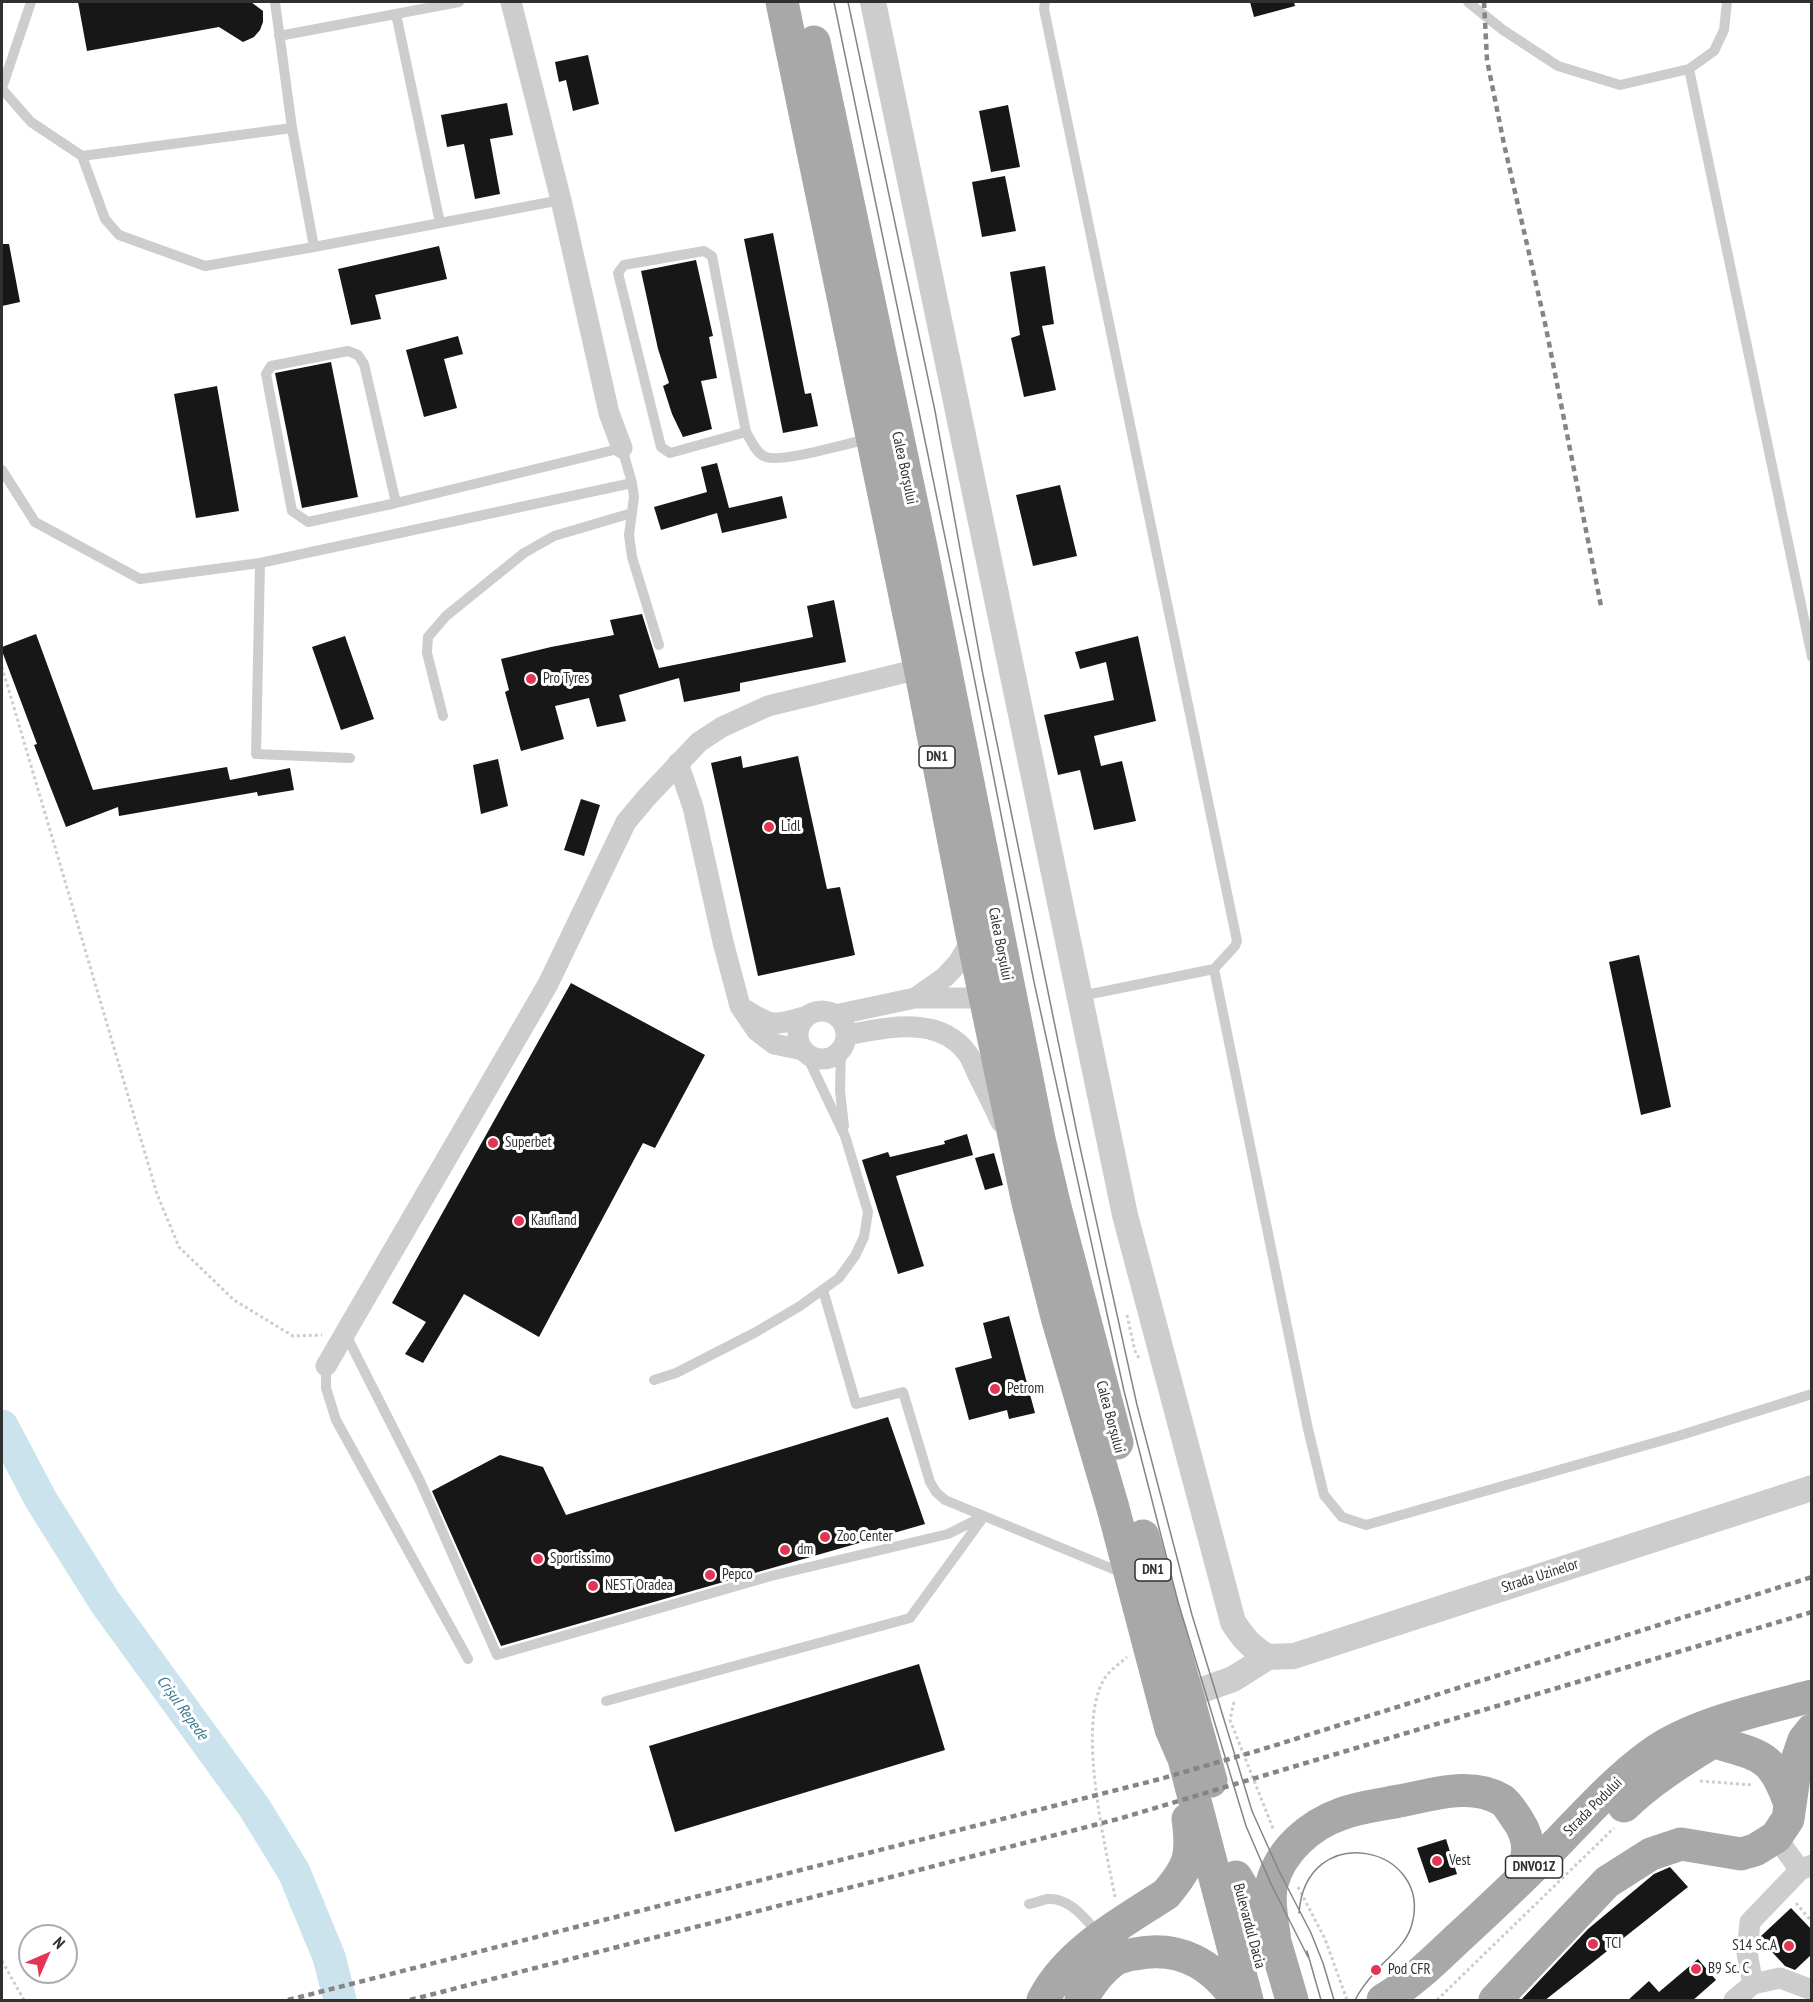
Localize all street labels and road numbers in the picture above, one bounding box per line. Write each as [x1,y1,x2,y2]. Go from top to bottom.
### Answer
street label: Calea Borșului [887,430,921,506]
road number: DN1 [919,746,955,768]
street label: Calea Borșului [984,906,1016,982]
street label: Calea Borșului [1092,1379,1128,1455]
street label: Strada Uzinelor [1499,1555,1581,1597]
road number: DN1 [1135,1559,1171,1581]
street label: Strada Podului [1560,1774,1626,1840]
road number: DNVO1Z [1506,1856,1562,1878]
street label: Bulevardul Dacia [1229,1882,1269,1970]

